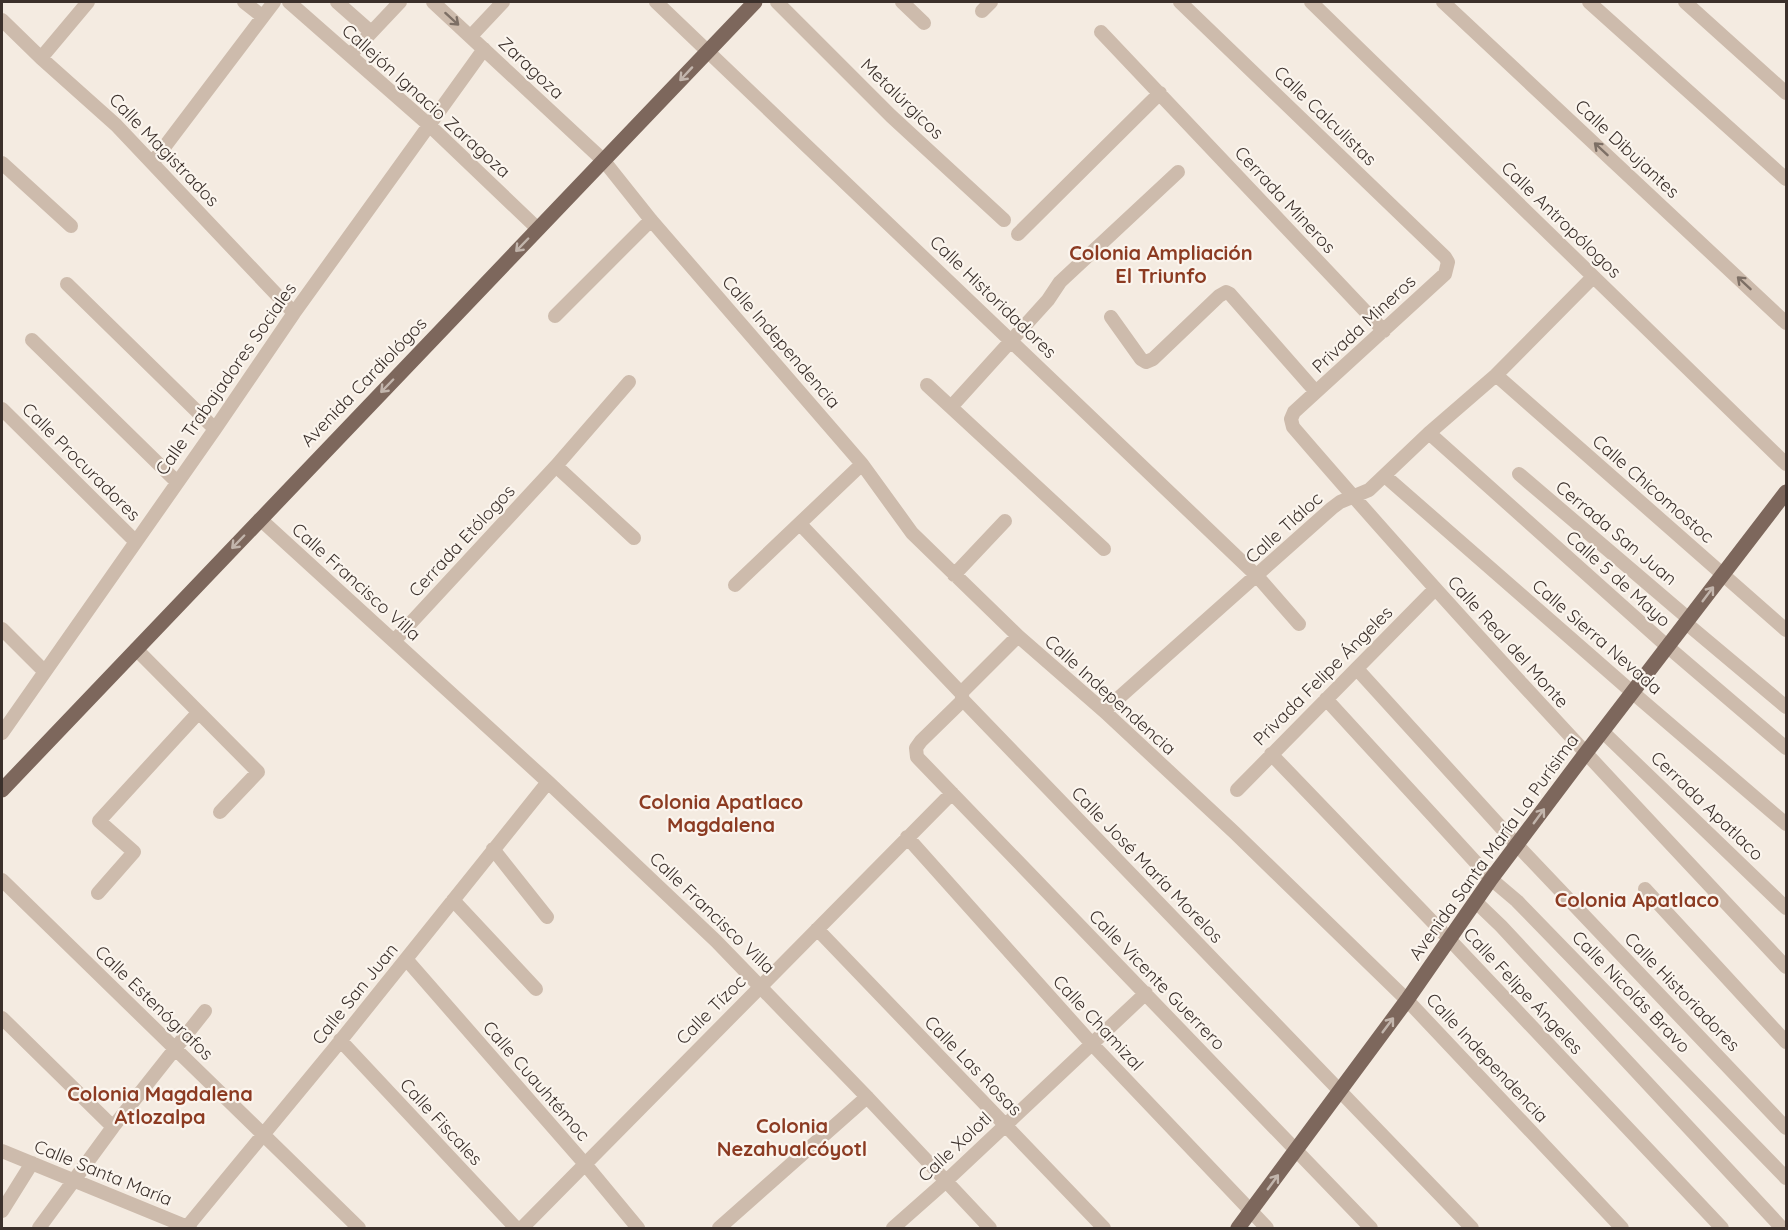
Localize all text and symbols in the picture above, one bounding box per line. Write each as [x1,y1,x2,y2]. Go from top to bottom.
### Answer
one-way arrow [444,12,459,26]
street label: Callejón Ignacio Zaragoza [337,19,515,183]
street label: Zaragoza [494,32,569,104]
street label: Metalúrgicos [856,53,949,144]
street label: Calle Calculistas [1269,61,1382,170]
one-way arrow [679,67,693,82]
street label: Calle Magistrados [104,88,224,211]
street label: Calle Dibujantes [1570,94,1684,203]
street label: Cerrada Mineros [1230,141,1341,258]
one-way arrow [1594,142,1609,157]
street label: Calle Antropólogos [1496,156,1626,283]
street label: Calle Historidadores [925,230,1062,363]
one-way arrow [514,238,529,253]
district label: Colonia Ampliación El Triunfo [1069,240,1253,288]
street label: Calle Independencia [717,270,845,413]
street label: Privada Mineros [1307,270,1420,378]
one-way arrow [1736,276,1751,290]
street label: Calle Trabajadores Sociales [150,278,301,480]
street label: Avenida Cardiológos [296,312,432,451]
one-way arrow [380,379,394,394]
street label: Calle Procuradores [17,398,145,526]
street label: Calle Chicomostoc [1588,429,1719,548]
street label: Cerrada San Juan [1551,475,1682,590]
street label: Cerrada Etólogos [404,480,520,602]
street label: Calle Tláloc [1240,487,1327,568]
street label: Calle Francisco Villa [287,518,426,646]
street label: Calle 5 de Mayo [1561,525,1676,632]
one-way arrow [230,535,245,550]
street label: Calle Real del Monte [1443,571,1574,713]
street label: Calle Sierra Nevada [1528,574,1667,699]
one-way arrow [1702,586,1715,602]
street label: Privada Felipe Ángeles [1248,601,1397,750]
street label: Calle Independencia [1040,630,1181,760]
street label: Avenida Santa María La Purísima [1404,729,1583,964]
street label: Cerrada Apatlaco [1646,746,1769,865]
street label: Calle José María Morelos [1067,782,1228,948]
district label: Colonia Apatlaco Magdalena [639,789,803,837]
one-way arrow [1533,808,1545,824]
street label: Calle Francisco Villa [645,847,780,978]
district label: Colonia Apatlaco [1555,887,1719,912]
street label: Calle Vicente Guerrero [1084,905,1230,1055]
street label: Calle Felipe Ángeles [1458,922,1588,1059]
street label: Calle Nicolás Bravo [1567,926,1695,1057]
street label: Calle Historiadores [1620,927,1745,1056]
street label: Calle San Juan [307,938,403,1049]
street label: Calle Estenógrafos [90,940,218,1065]
street label: Calle Tízoc [671,970,750,1049]
street label: Calle Chamizal [1048,970,1149,1075]
street label: Calle Independencia [1421,988,1553,1127]
street label: Calle Las Rosas [920,1011,1027,1121]
street label: Calle Cuauhtémoc [478,1016,595,1146]
one-way arrow [1382,1017,1395,1033]
street label: Calle Fiscales [395,1073,488,1170]
district label: Colonia Magdalena Atlozalpa [67,1081,253,1129]
street label: Calle Xolotl [913,1107,996,1187]
district label: Colonia Nezahualcóyotl [717,1113,867,1161]
street label: Calle Santa María [31,1134,175,1211]
one-way arrow [1267,1174,1279,1190]

